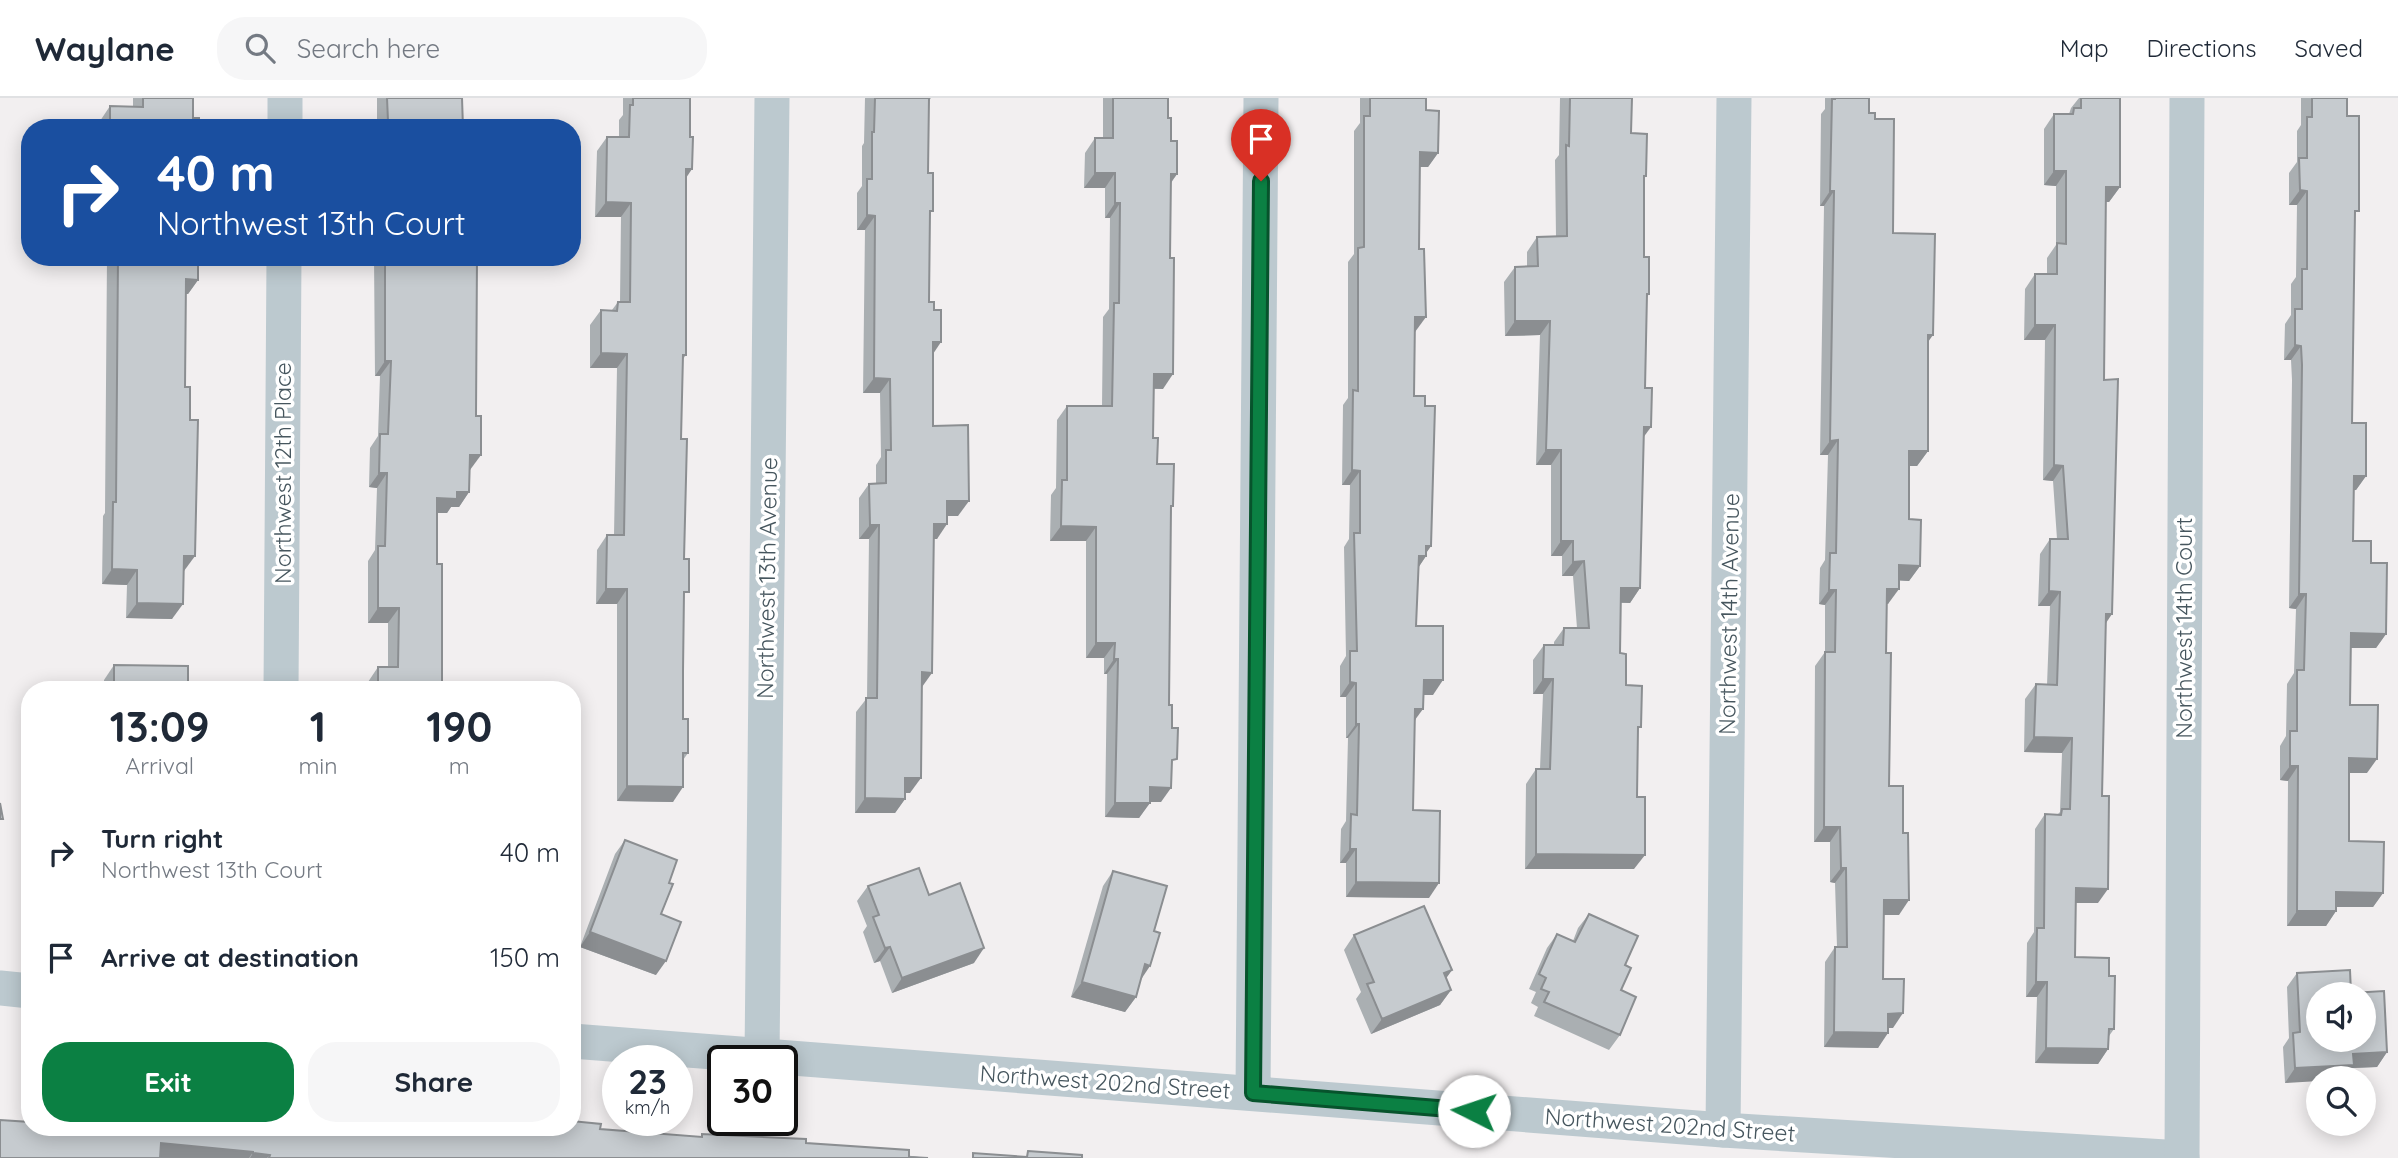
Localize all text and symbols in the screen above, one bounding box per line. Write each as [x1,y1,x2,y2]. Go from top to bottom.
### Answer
search box [217,17,707,80]
text: Waylane [35,28,175,69]
icon: search [241,29,279,67]
text: Search here [297,32,440,65]
text: Map [2060,33,2109,63]
text: Directions [2147,33,2257,63]
text: Saved [2295,33,2363,63]
pin [1231,109,1291,181]
icon: arrive [1242,120,1280,158]
text: 40 m [157,142,275,203]
icon: right [42,147,133,238]
text: Northwest 13th Court [157,203,466,243]
street label: Northwest 12th Place [268,362,297,584]
street label: Northwest 13th Avenue [750,457,783,699]
street label: Northwest 14th Avenue [1712,493,1745,735]
street label: Northwest 14th Court [2169,517,2198,739]
text: 13:09 [110,700,210,753]
text: 1 [310,700,326,753]
text: 190 [426,700,492,753]
text: Arrival [125,751,194,780]
text: min [298,751,338,780]
text: m [449,751,470,780]
text: Turn right [101,822,223,855]
icon: right [42,834,80,872]
text: 40 m [500,836,560,869]
text: Northwest 13th Court [101,855,323,884]
icon: arrive [42,939,80,977]
text: Arrive at destination [101,941,359,974]
text: 150 m [490,941,560,974]
map controls [2306,982,2376,1136]
button: sound [2306,982,2376,1052]
button: Exit [42,1042,294,1122]
button: Share [308,1042,560,1122]
speed limit sign: 30 [707,1045,798,1136]
street label: Northwest 202nd Street [979,1058,1231,1105]
text: 23 [628,1059,667,1103]
button: search [2306,1066,2376,1136]
position arrow [1437,1074,1511,1148]
text: km/h [625,1096,670,1119]
street label: Northwest 202nd Street [1544,1101,1796,1148]

